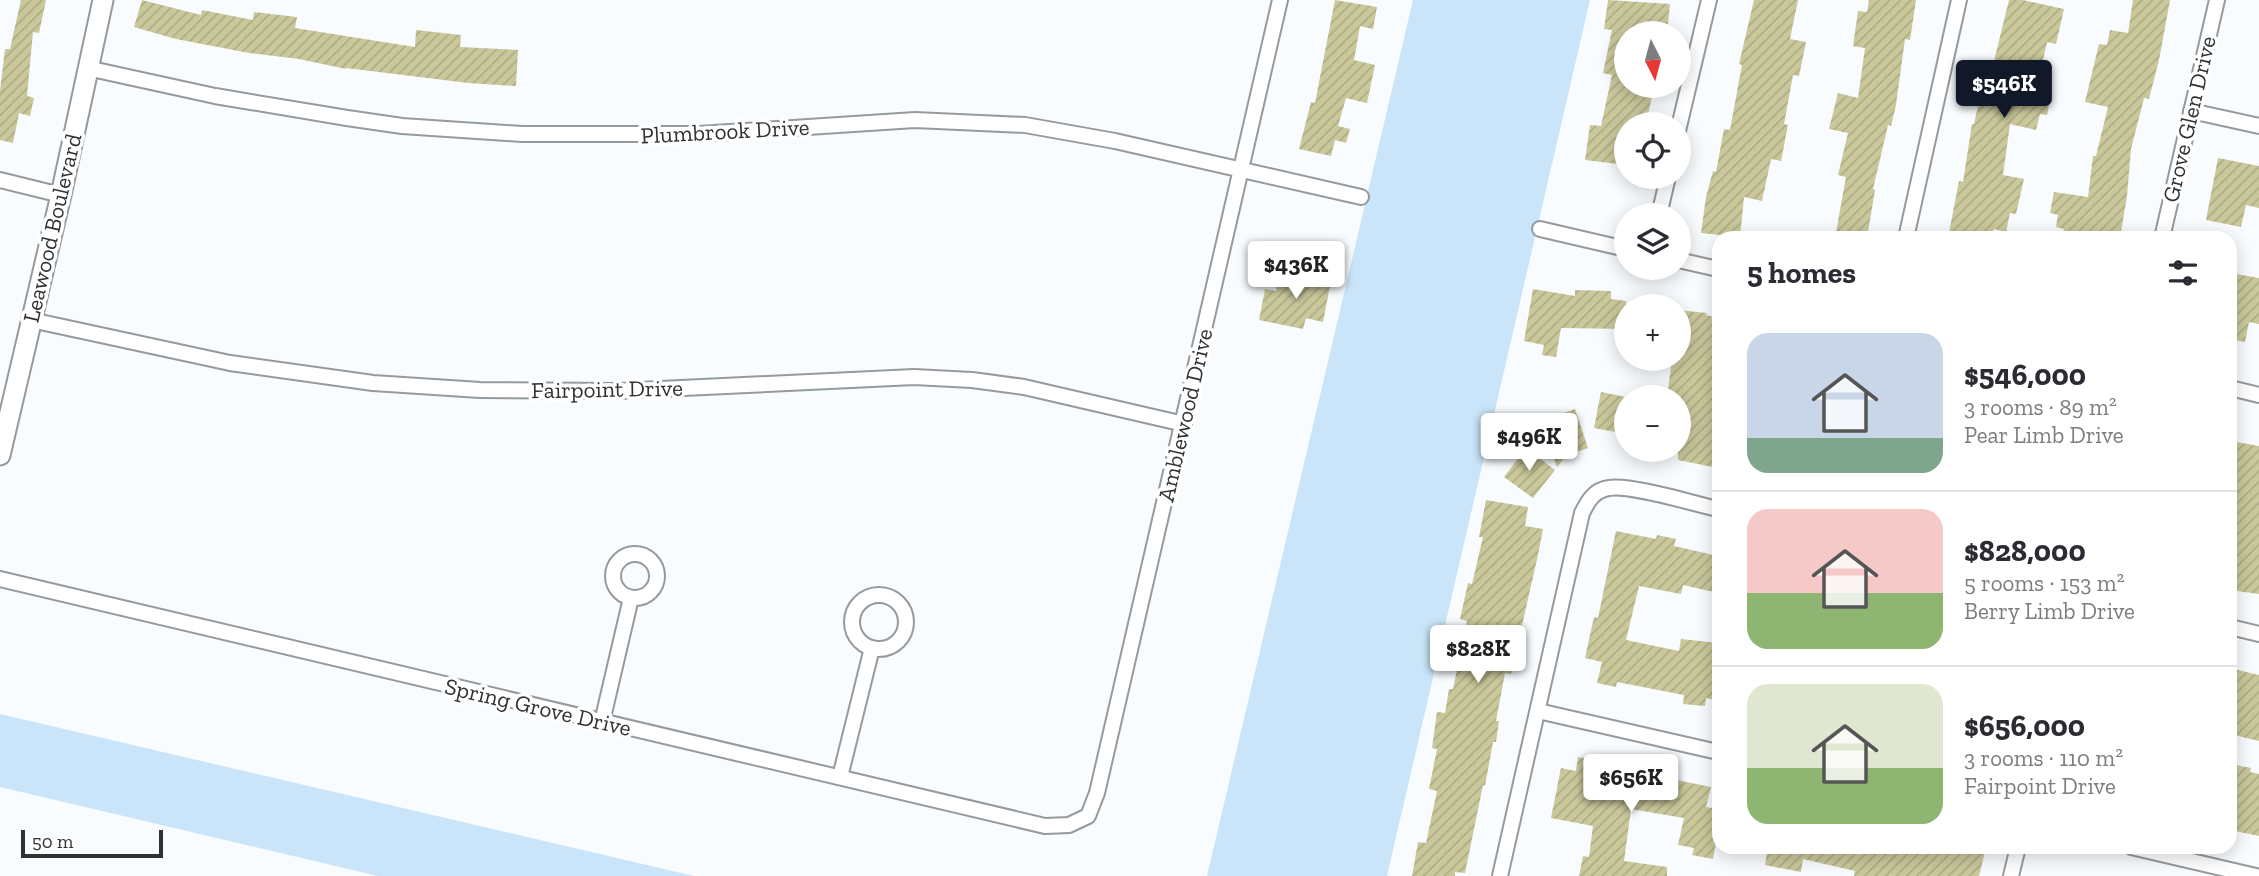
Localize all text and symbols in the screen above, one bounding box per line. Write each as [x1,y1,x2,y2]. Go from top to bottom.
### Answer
north arrow [1614,21,1690,98]
map controls [1614,21,1691,462]
street label: Grove Glen Drive [2156,33,2222,205]
pin: $546K [1955,60,2053,120]
text: $546K [1972,69,2036,97]
button: locate [1614,112,1691,189]
street label: Plumbrook Drive [640,113,810,149]
street label: Leawood Boulevard [17,130,87,325]
button: layers [1614,203,1691,280]
pin: $436K [1247,242,1345,301]
text: $436K [1264,250,1328,278]
icon: filters [2164,254,2202,292]
text: 5 homes [1747,255,1856,291]
button: + [1614,294,1691,371]
street label: Amblewood Drive [1151,326,1219,504]
text: $546,000 [1964,357,2086,393]
icon: home [1803,361,1887,445]
street label: Fairpoint Drive [531,374,683,404]
button: − [1614,385,1691,462]
text: 3 rooms · 89 m² [1964,393,2117,421]
pin: $496K [1480,414,1578,473]
text: Pear Limb Drive [1964,421,2124,449]
text: $496K [1497,422,1561,450]
text: $828,000 [1964,533,2086,569]
icon: home [1803,537,1887,621]
text: 5 rooms · 153 m² [1964,569,2125,597]
text: Berry Limb Drive [1964,597,2135,625]
pin: $828K [1429,626,1527,685]
text: $828K [1446,634,1510,662]
street label: Spring Grove Drive [442,672,634,742]
text: $656,000 [1964,708,2085,744]
icon: home [1803,712,1887,796]
text: 3 rooms · 110 m² [1964,744,2123,772]
pin: $656K [1582,754,1680,814]
text: $656K [1599,763,1663,791]
text: Fairpoint Drive [1964,772,2116,800]
scale bar [21,827,163,859]
text: 50 m [32,830,73,853]

